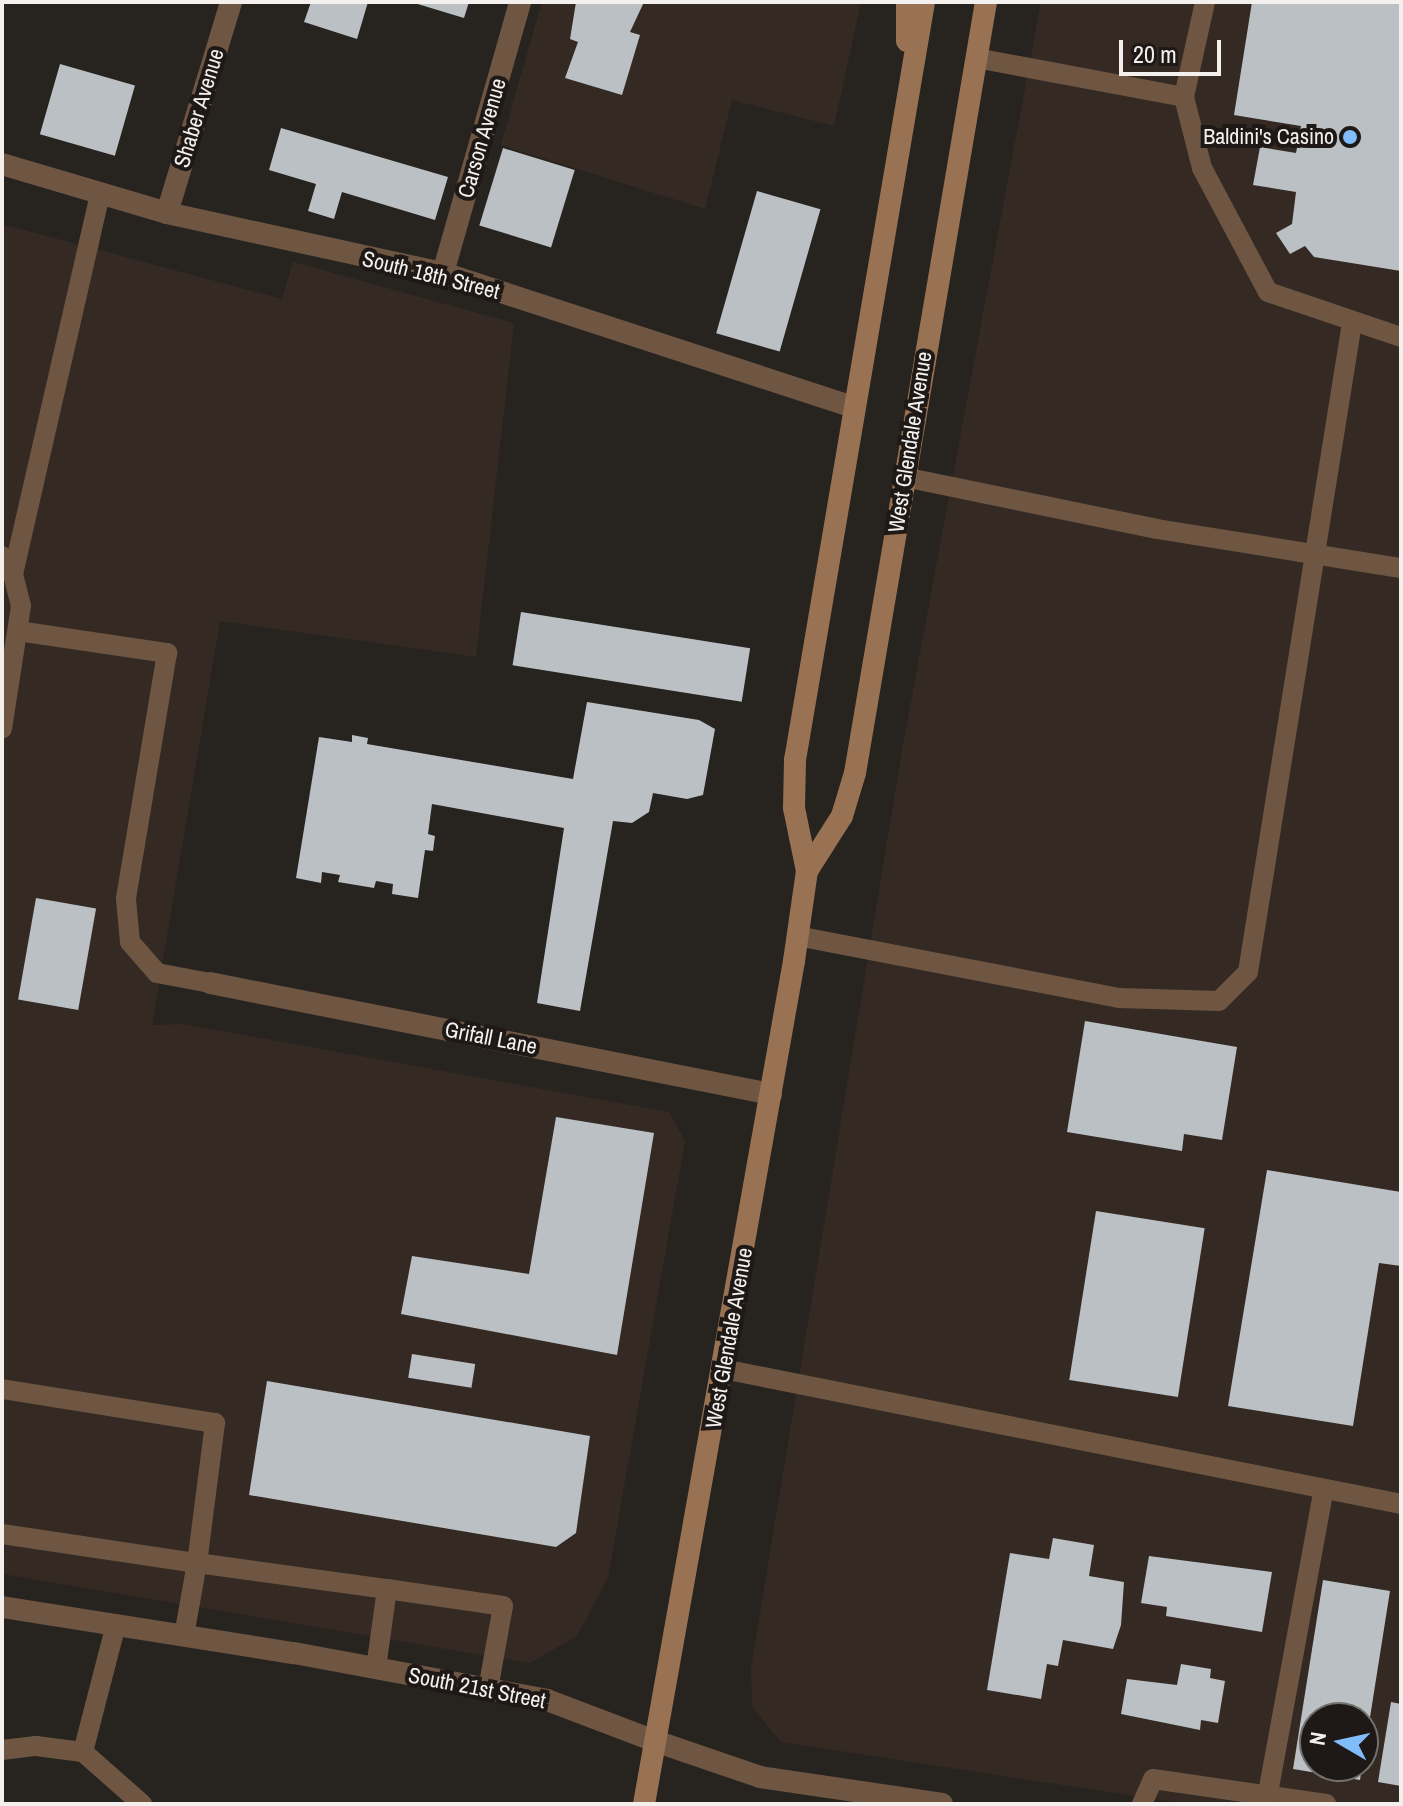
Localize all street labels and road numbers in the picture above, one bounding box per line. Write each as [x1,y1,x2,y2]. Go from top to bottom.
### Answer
street label: Shaber Avenue [168,45,230,171]
street label: Carson Avenue [452,75,512,201]
street label: South 18th Street [360,245,502,305]
street label: West Glendale Avenue [883,349,937,535]
street label: Grifall Lane [443,1016,539,1060]
street label: West Glendale Avenue [700,1245,758,1431]
street label: South 21st Street [406,1662,548,1714]

